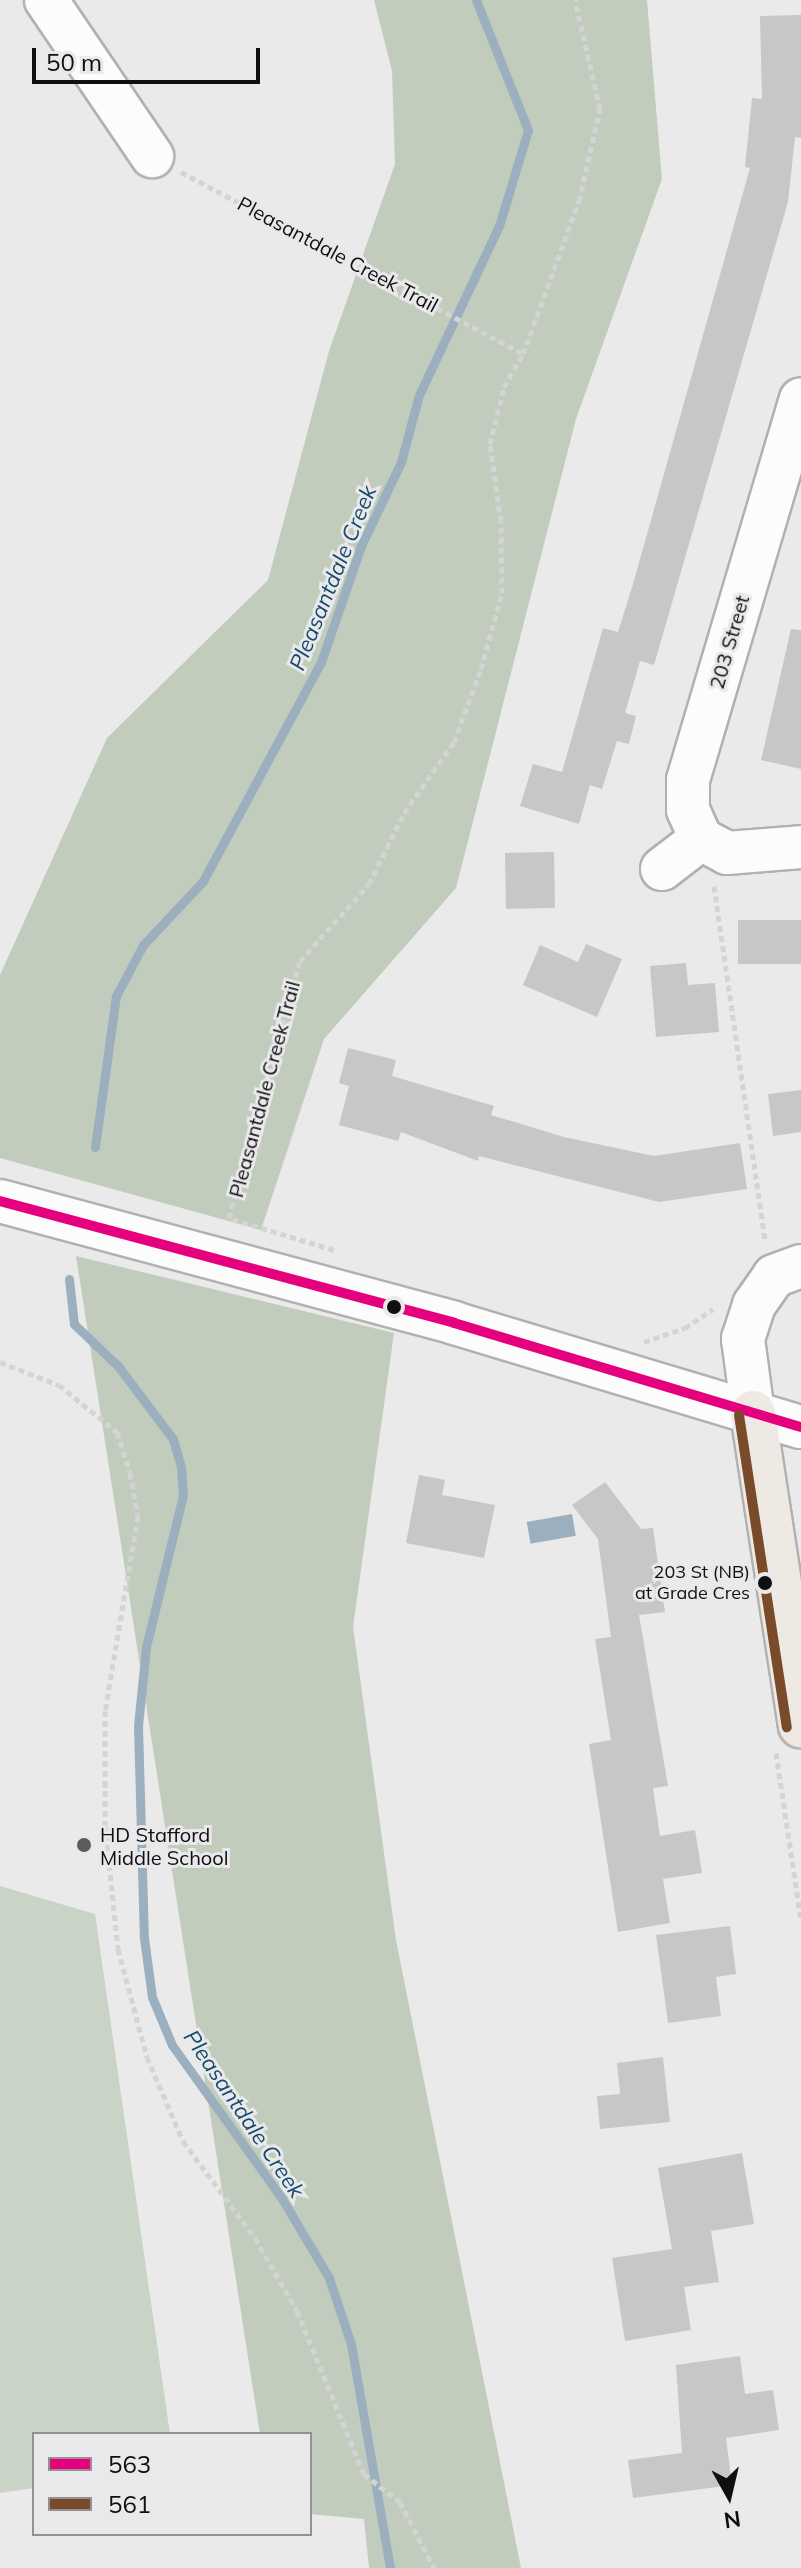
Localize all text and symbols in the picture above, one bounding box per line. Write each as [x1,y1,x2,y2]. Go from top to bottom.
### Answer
scale bar [36,32,264,82]
text: 50 m [46,47,102,77]
street label: Pleasantdale Creek Trail [234,191,442,317]
water label: Pleasantdale Creek [284,482,382,674]
street label: 203 Street [704,592,754,692]
street label: Pleasantdale Creek Trail [224,978,304,1200]
unlabelled marker [386,1299,402,1315]
place label: 203 St (NB) at Grade Cres [635,1562,750,1604]
marker: 203 St (NB) at Grade Cres [757,1575,773,1591]
place label: HD Stafford Middle School [100,1822,228,1869]
marker: HD Stafford Middle School [75,1836,93,1854]
water label: Pleasantdale Creek [178,2025,310,2203]
legend [32,2432,312,2536]
text: 563 [108,2449,151,2479]
north arrow [689,2456,769,2536]
text: 561 [108,2489,151,2519]
text: N [722,2505,743,2535]

